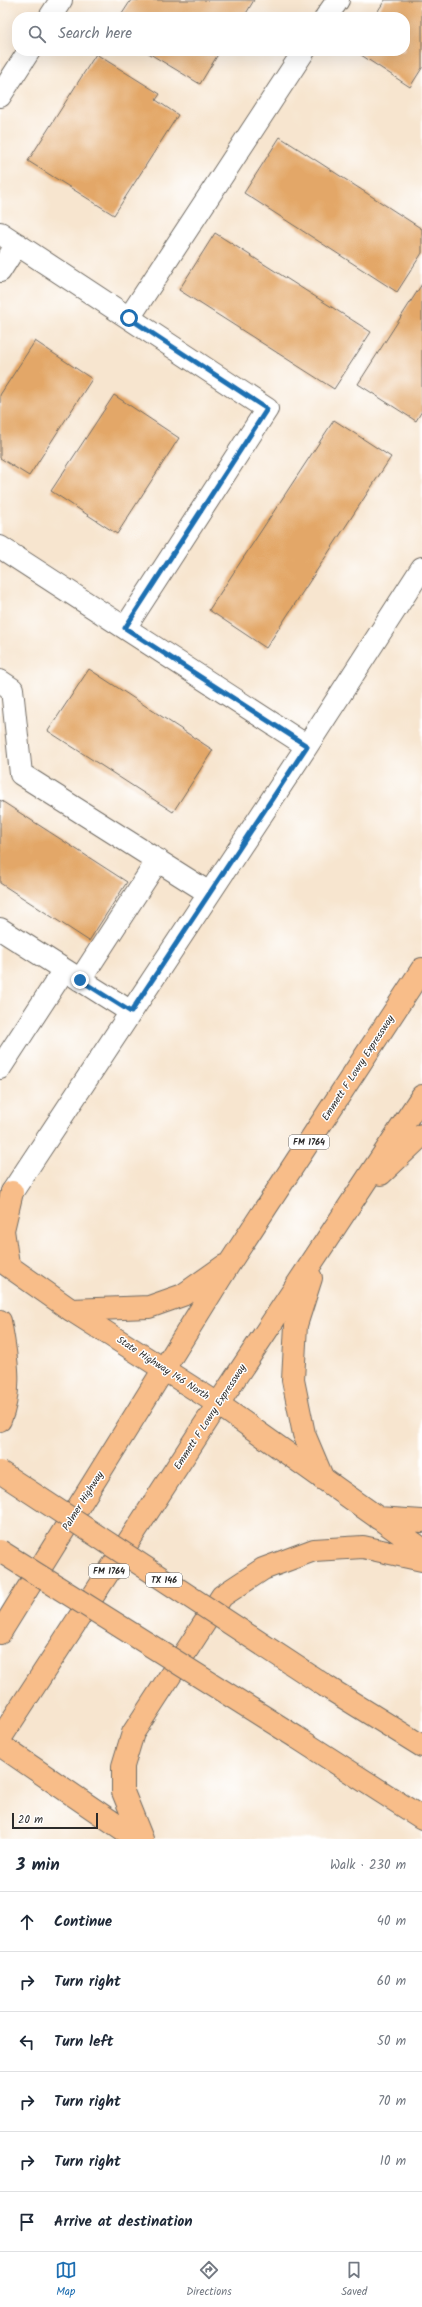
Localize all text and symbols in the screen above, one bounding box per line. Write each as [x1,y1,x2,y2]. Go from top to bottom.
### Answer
search box [12,12,410,56]
text: Search here [58,22,132,46]
icon: search [26,23,48,45]
route start [120,309,138,327]
route end [71,971,89,989]
street label: Emmett F Lowry Expressway [318,1012,398,1124]
road number: FM 1764 [289,1135,329,1149]
street label: State Highway 146 North [114,1332,212,1404]
street label: Emmett F Lowry Expressway [170,1361,250,1473]
street label: Palmer Highway [58,1468,108,1534]
road number: FM 1764 [89,1564,129,1578]
road number: TX 146 [146,1573,182,1587]
scale bar [12,1811,98,1830]
text: 20 m [18,1811,43,1829]
text: 3 min [16,1852,60,1879]
text: Walk · 230 m [330,1855,406,1876]
text: Continue [54,1910,112,1934]
icon: ahead [16,1911,38,1933]
text: 40 m [377,1911,406,1932]
text: Turn right [54,1970,121,1994]
icon: right [16,1971,38,1993]
text: 60 m [377,1971,406,1992]
text: Turn left [54,2030,114,2054]
icon: left [16,2031,38,2053]
text: 50 m [377,2031,406,2052]
text: Turn right [54,2090,121,2114]
icon: right [16,2091,38,2113]
text: 70 m [378,2091,406,2112]
text: Turn right [54,2150,121,2174]
icon: right [16,2151,38,2173]
text: 10 m [380,2151,406,2172]
text: Arrive at destination [54,2210,193,2234]
icon: arrive [16,2211,38,2233]
tab: Map [55,2259,77,2301]
tab: Directions [186,2259,232,2301]
tab: Saved [341,2259,367,2301]

